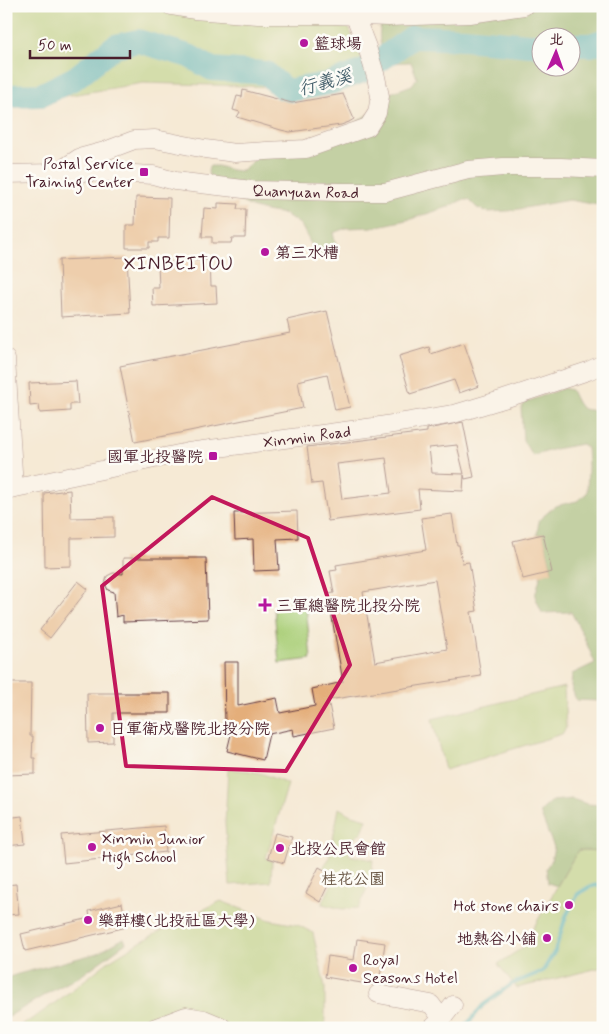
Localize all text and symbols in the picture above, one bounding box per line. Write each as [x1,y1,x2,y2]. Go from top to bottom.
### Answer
scale bar [30,28,130,60]
north arrow [532,28,582,78]
text: 北 [549,31,564,49]
place label: 籃球場 [314,34,362,55]
text: 50 m [38,36,72,56]
marker: 籃球場 [298,37,310,49]
water label: 行義溪 [296,64,355,102]
place label: Postal Service Training Center [25,154,135,194]
marker: Postal Service Training Center [138,166,150,178]
street label: Quanyuan Road [252,181,359,204]
place label: 第三水槽 [275,243,339,264]
marker: 第三水槽 [259,246,271,258]
district label: XINBEITOU [124,252,234,277]
street label: Xinmin Road [262,421,352,454]
place label: 國軍北投醫院 [107,447,203,468]
marker: 國軍北投醫院 [207,450,219,462]
place label: 三軍總醫院北投分院 [276,596,420,617]
marker: 三軍總醫院北投分院 [258,598,272,612]
place label: 日軍衛戍醫院北投分院 [110,719,270,740]
marker: 日軍衛戍醫院北投分院 [94,722,106,734]
place label: Xinmin Junior High School [102,829,205,869]
place label: 北投公民會館 [290,839,386,860]
marker: Xinmin Junior High School [86,841,98,853]
marker: 北投公民會館 [274,842,286,854]
park label: 桂花公園 [321,869,385,890]
place label: Hot stone chairs [454,896,559,917]
marker: Hot stone chairs [563,899,575,911]
place label: 樂群樓(北投社區大學) [98,911,255,932]
marker: 樂群樓(北投社區大學) [82,914,94,926]
place label: 地熱谷小舖 [457,929,537,950]
marker: 地熱谷小舖 [541,932,553,944]
place label: Royal Seasons Hotel [363,950,458,989]
marker: Royal Seasons Hotel [347,962,359,974]

